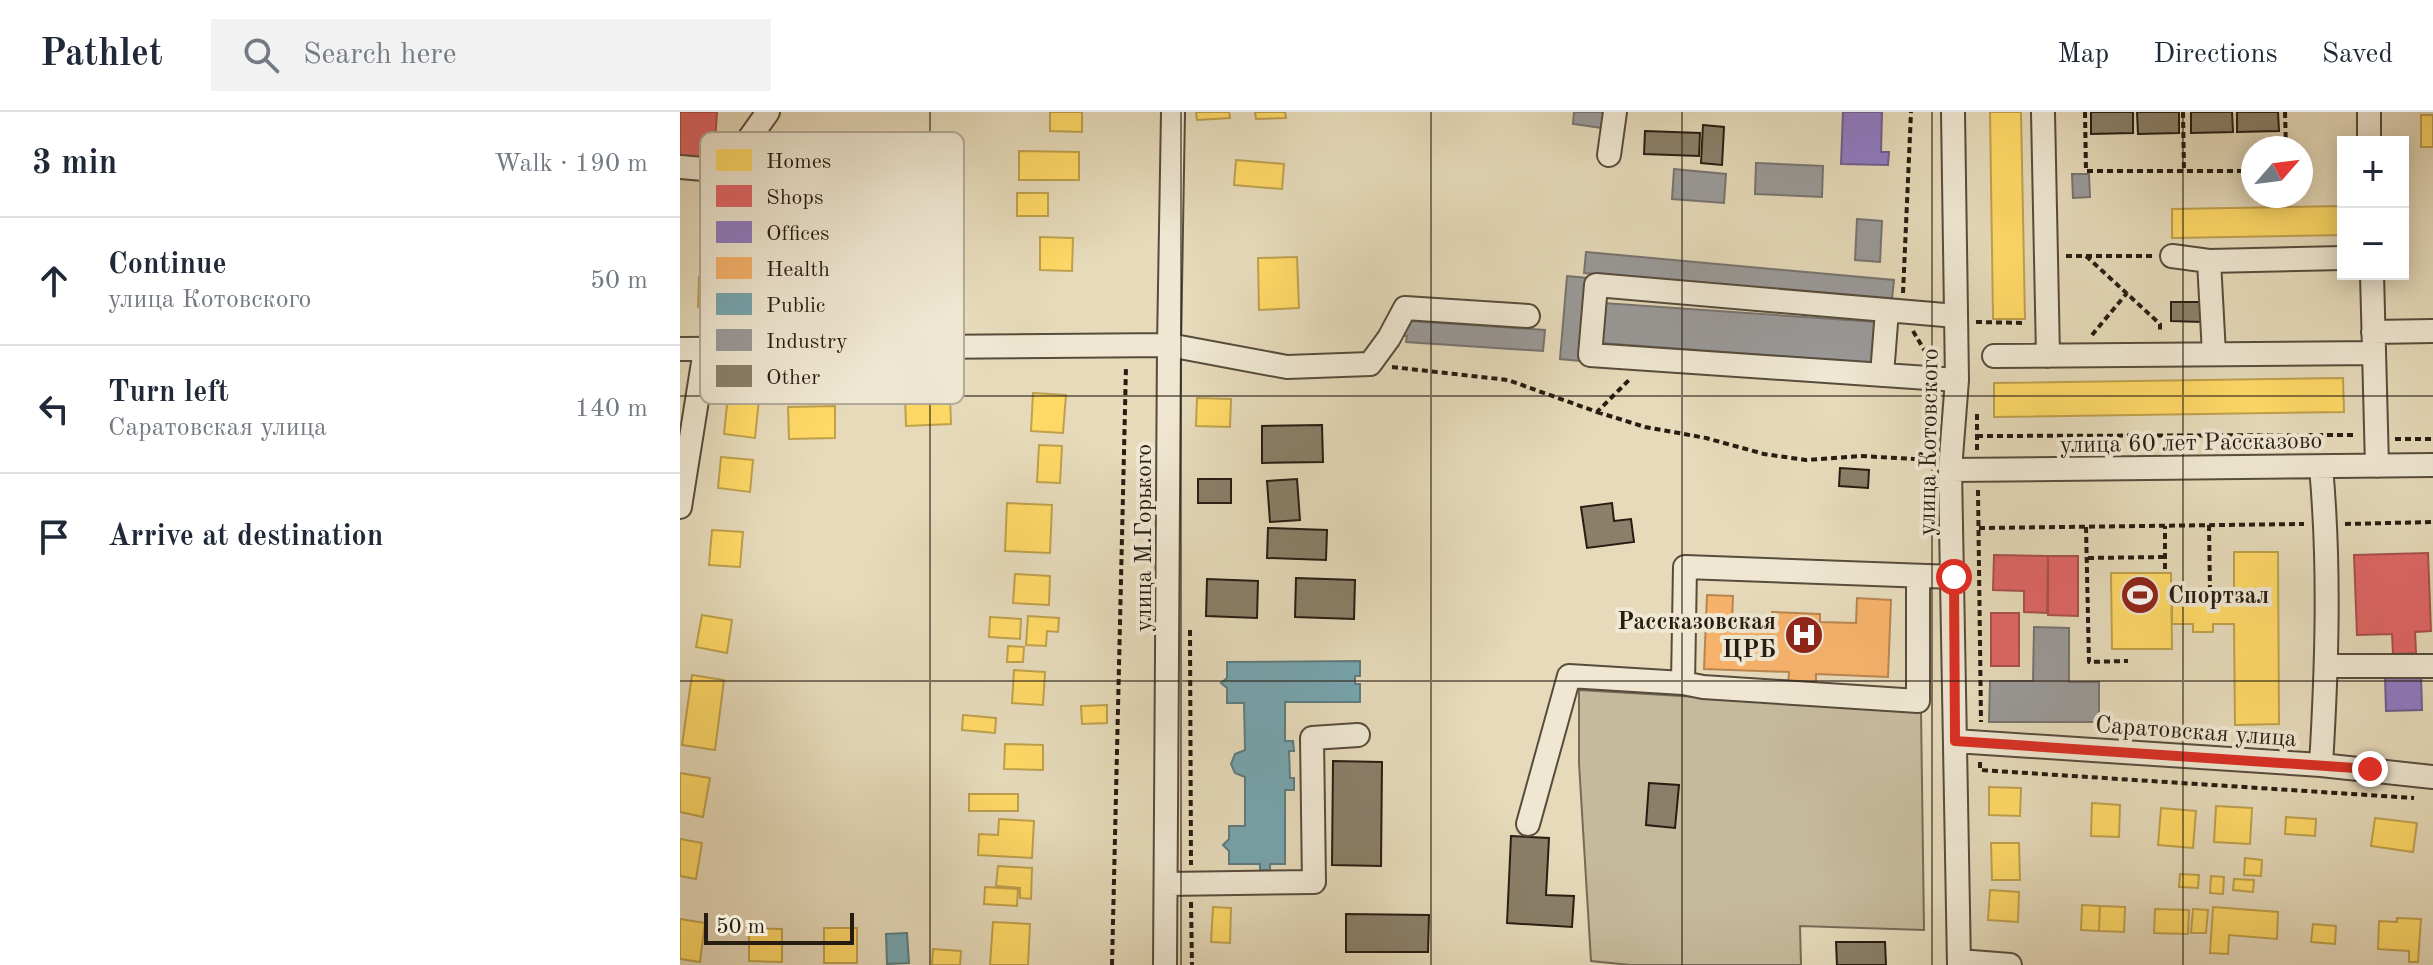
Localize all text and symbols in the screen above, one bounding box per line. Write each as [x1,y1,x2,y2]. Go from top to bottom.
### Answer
search box [211,19,771,91]
icon: search [239,33,283,77]
text: Pathlet [40,36,163,74]
text: Search here [303,40,456,70]
text: Map [2057,41,2109,69]
text: Directions [2153,41,2278,69]
text: Saved [2322,41,2393,69]
legend [700,132,964,404]
north arrow [2241,136,2313,208]
map controls [2337,136,2409,280]
button: + [2337,136,2409,208]
text: 3 min [32,147,117,181]
text: Walk · 190 m [494,151,648,177]
text: Homes [766,151,831,173]
text: Shops [766,187,823,209]
button: − [2337,208,2409,280]
text: Offices [766,223,830,245]
text: Continue [108,250,227,280]
icon: ahead [32,259,76,303]
text: Health [766,259,830,281]
text: 50 m [590,268,648,294]
text: улица Котовского [108,287,311,313]
text: Public [766,295,825,317]
text: Industry [766,331,848,353]
street label: улица Котовского [1916,348,1944,536]
text: Other [766,367,820,389]
text: Turn left [108,378,229,408]
icon: left [32,387,76,431]
text: 140 m [575,396,648,422]
text: Саратовская улица [108,415,327,441]
street label: улица 60 лет Рассказово [2060,430,2323,458]
street label: улица М.Горького [1133,444,1157,632]
icon: arrive [32,515,76,559]
text: Arrive at destination [108,522,383,552]
route start [1936,559,1972,595]
sports icon: Спортзал [2119,574,2161,616]
place label: Спортзал [2168,585,2269,609]
place label: Рассказовская ЦРБ [1617,611,1776,663]
hospital icon: Рассказовская ЦРБ [1783,614,1825,656]
street label: Саратовская улица [2094,714,2298,752]
route end [2352,751,2388,787]
scale bar [704,909,854,945]
text: 50 m [716,916,765,938]

